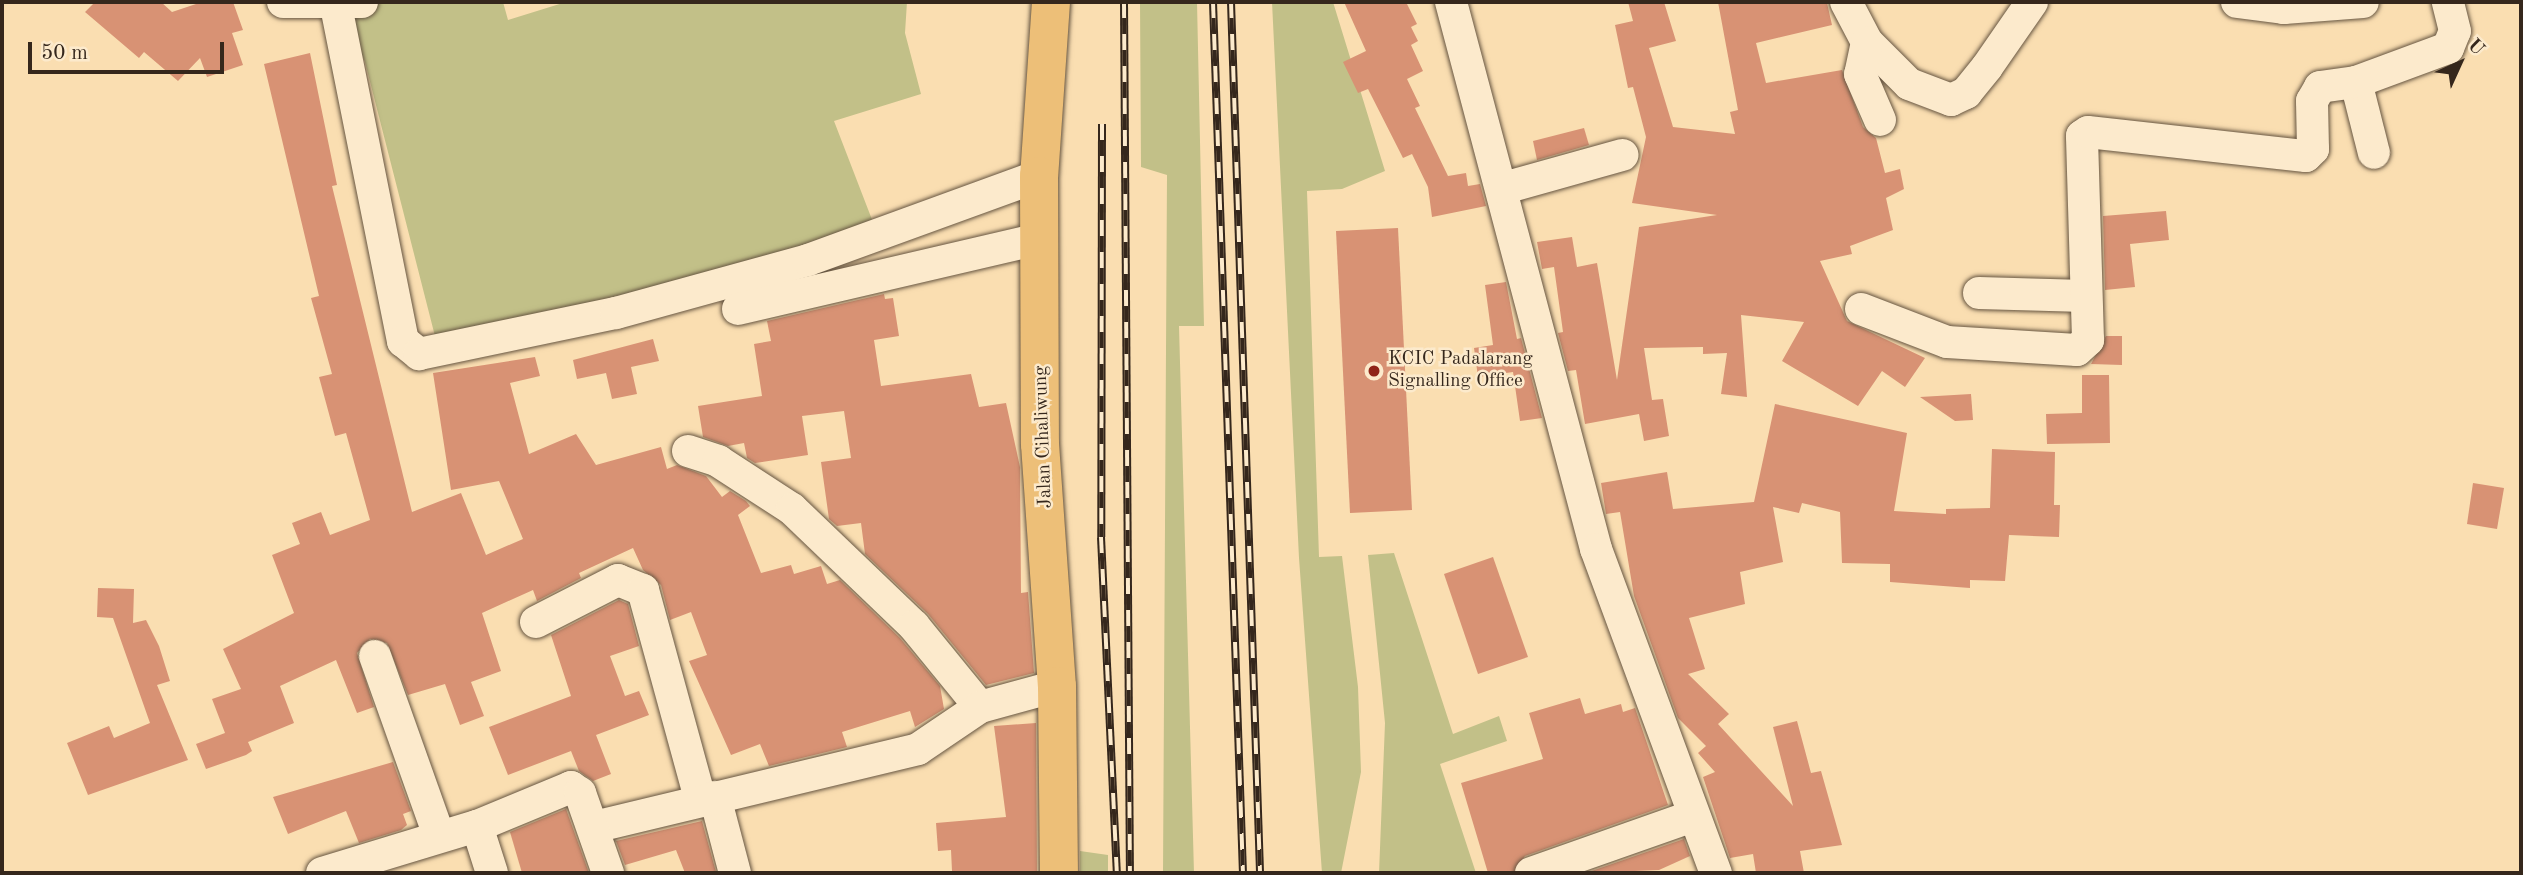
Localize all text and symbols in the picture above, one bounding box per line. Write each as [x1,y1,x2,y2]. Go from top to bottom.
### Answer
scale bar [32,28,228,72]
north arrow [2425,28,2495,98]
text: U [2463,36,2487,60]
text: 50 m [41,43,88,64]
place label: KCIC Padalarang Signalling Office [1388,349,1533,393]
marker: KCIC Padalarang Signalling Office [1366,363,1382,379]
street label: Jalan Cihaliwung [1030,365,1058,509]

